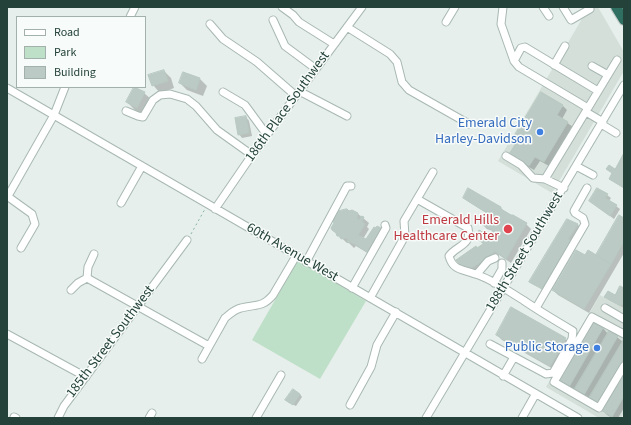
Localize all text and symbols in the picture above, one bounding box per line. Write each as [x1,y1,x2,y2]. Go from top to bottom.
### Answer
legend [16,16,146,88]
text: Road [54,24,80,41]
text: Park [54,44,76,61]
street label: 186th Place Southwest [242,48,334,166]
text: Building [54,64,96,81]
place label: Emerald City Harley-Davidson [435,116,532,148]
marker: Emerald City Harley-Davidson [535,127,545,137]
street label: 188th Street Southwest [483,189,567,315]
place label: Emerald Hills Healthcare Center [393,213,499,246]
street label: 60th Avenue West [243,220,341,286]
marker: Emerald Hills Healthcare Center [502,223,514,235]
street label: 185th Street Southwest [63,283,159,401]
place label: Public Storage [505,340,589,356]
marker: Public Storage [592,343,602,353]

